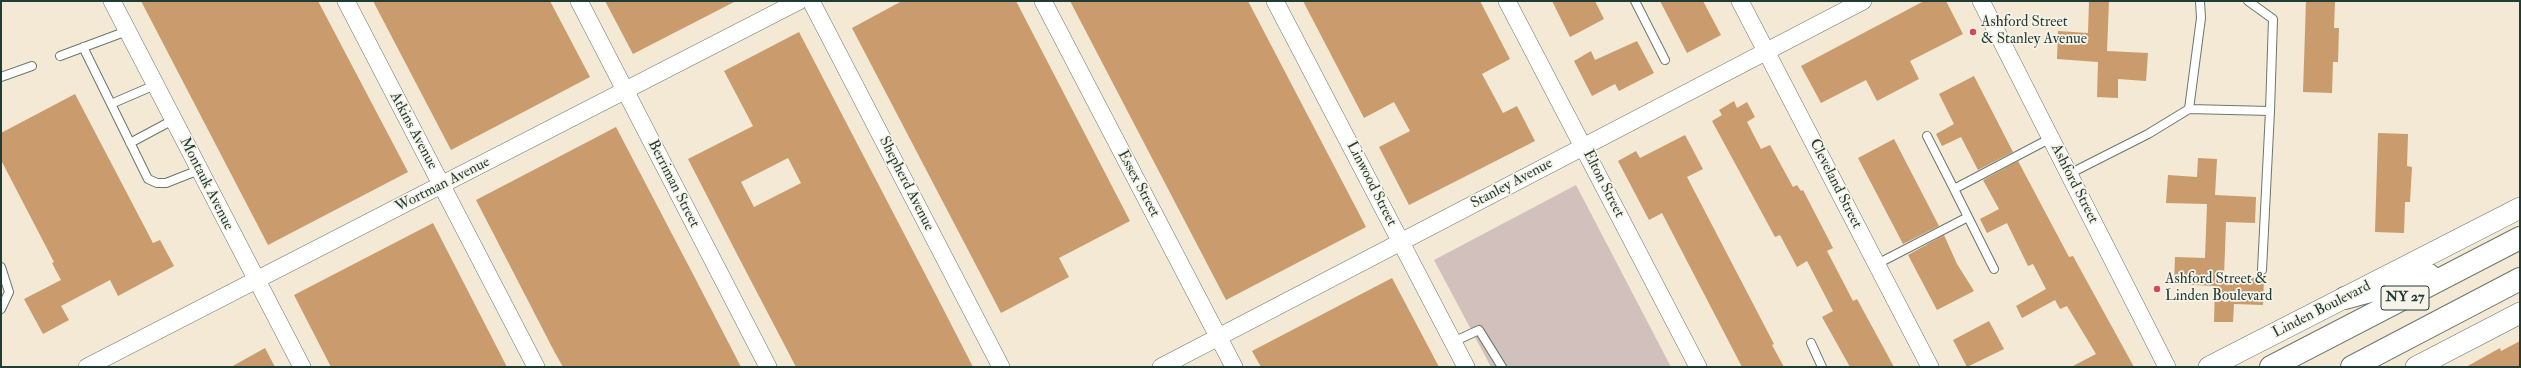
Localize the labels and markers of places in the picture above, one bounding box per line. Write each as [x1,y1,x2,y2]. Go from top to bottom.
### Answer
place label: Ashford Street & Stanley Avenue [1981,14,2087,49]
marker: Ashford Street & Stanley Avenue [1968,27,1978,37]
place label: Ashford Street & Linden Boulevard [2165,271,2272,306]
marker: Ashford Street & Linden Boulevard [2152,284,2162,294]

